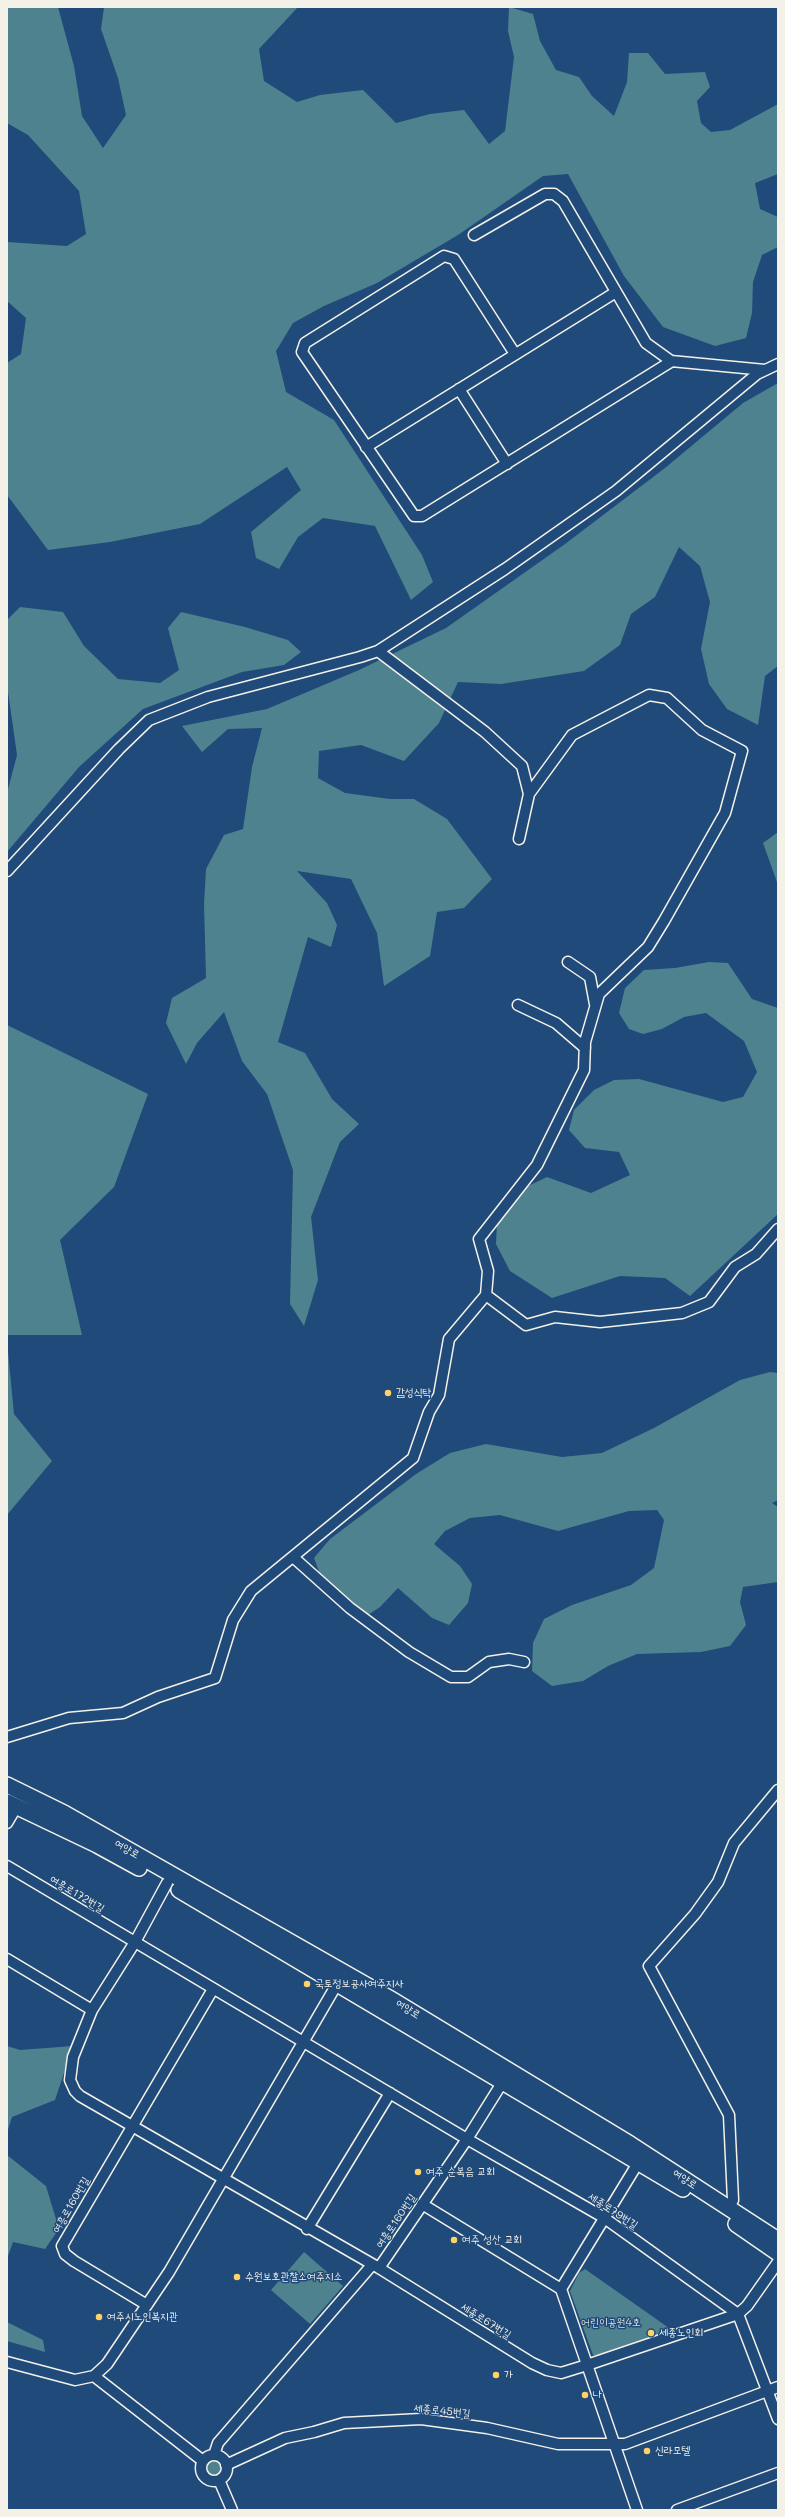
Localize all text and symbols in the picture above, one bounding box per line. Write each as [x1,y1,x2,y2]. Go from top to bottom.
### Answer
place label: 감성식탁 [396,1386,431,1400]
marker: 감성식탁 [383,1388,393,1398]
street label: 여양로 [112,1837,142,1861]
street label: 여흥로172번길 [47,1873,107,1915]
place label: 국토정보공사여주지사 [315,1977,404,1991]
marker: 국토정보공사여주지사 [302,1979,312,1989]
street label: 여양로 [393,1996,423,2022]
place label: 여주 순복음 교회 [426,2165,495,2179]
street label: 여양로 [670,2166,700,2192]
marker: 여주 순복음 교회 [413,2167,423,2177]
street label: 여흥로160번길 [50,2175,92,2235]
street label: 세종로79번길 [586,2190,640,2232]
street label: 여흥로160번길 [373,2191,419,2251]
place label: 여주 성산 교회 [462,2233,522,2247]
marker: 여주 성산 교회 [449,2235,459,2245]
place label: 수원보호관찰소여주지소 [245,2270,342,2284]
marker: 수원보호관찰소여주지소 [232,2272,242,2282]
street label: 세종로67번길 [458,2300,514,2342]
place label: 여주시노인복지관 [107,2310,178,2324]
marker: 여주시노인복지관 [94,2312,104,2322]
park label: 어린이공원4호 [581,2316,641,2330]
place label: 세종노인회 [659,2326,703,2340]
marker: 세종노인회 [646,2328,656,2338]
place label: 가 [504,2368,513,2382]
marker: 가 [491,2370,501,2380]
place label: 나 [593,2388,602,2402]
marker: 나 [580,2390,590,2400]
street label: 세종로45번길 [413,2401,471,2421]
place label: 신라모텔 [655,2444,690,2458]
marker: 신라모텔 [642,2446,652,2456]

